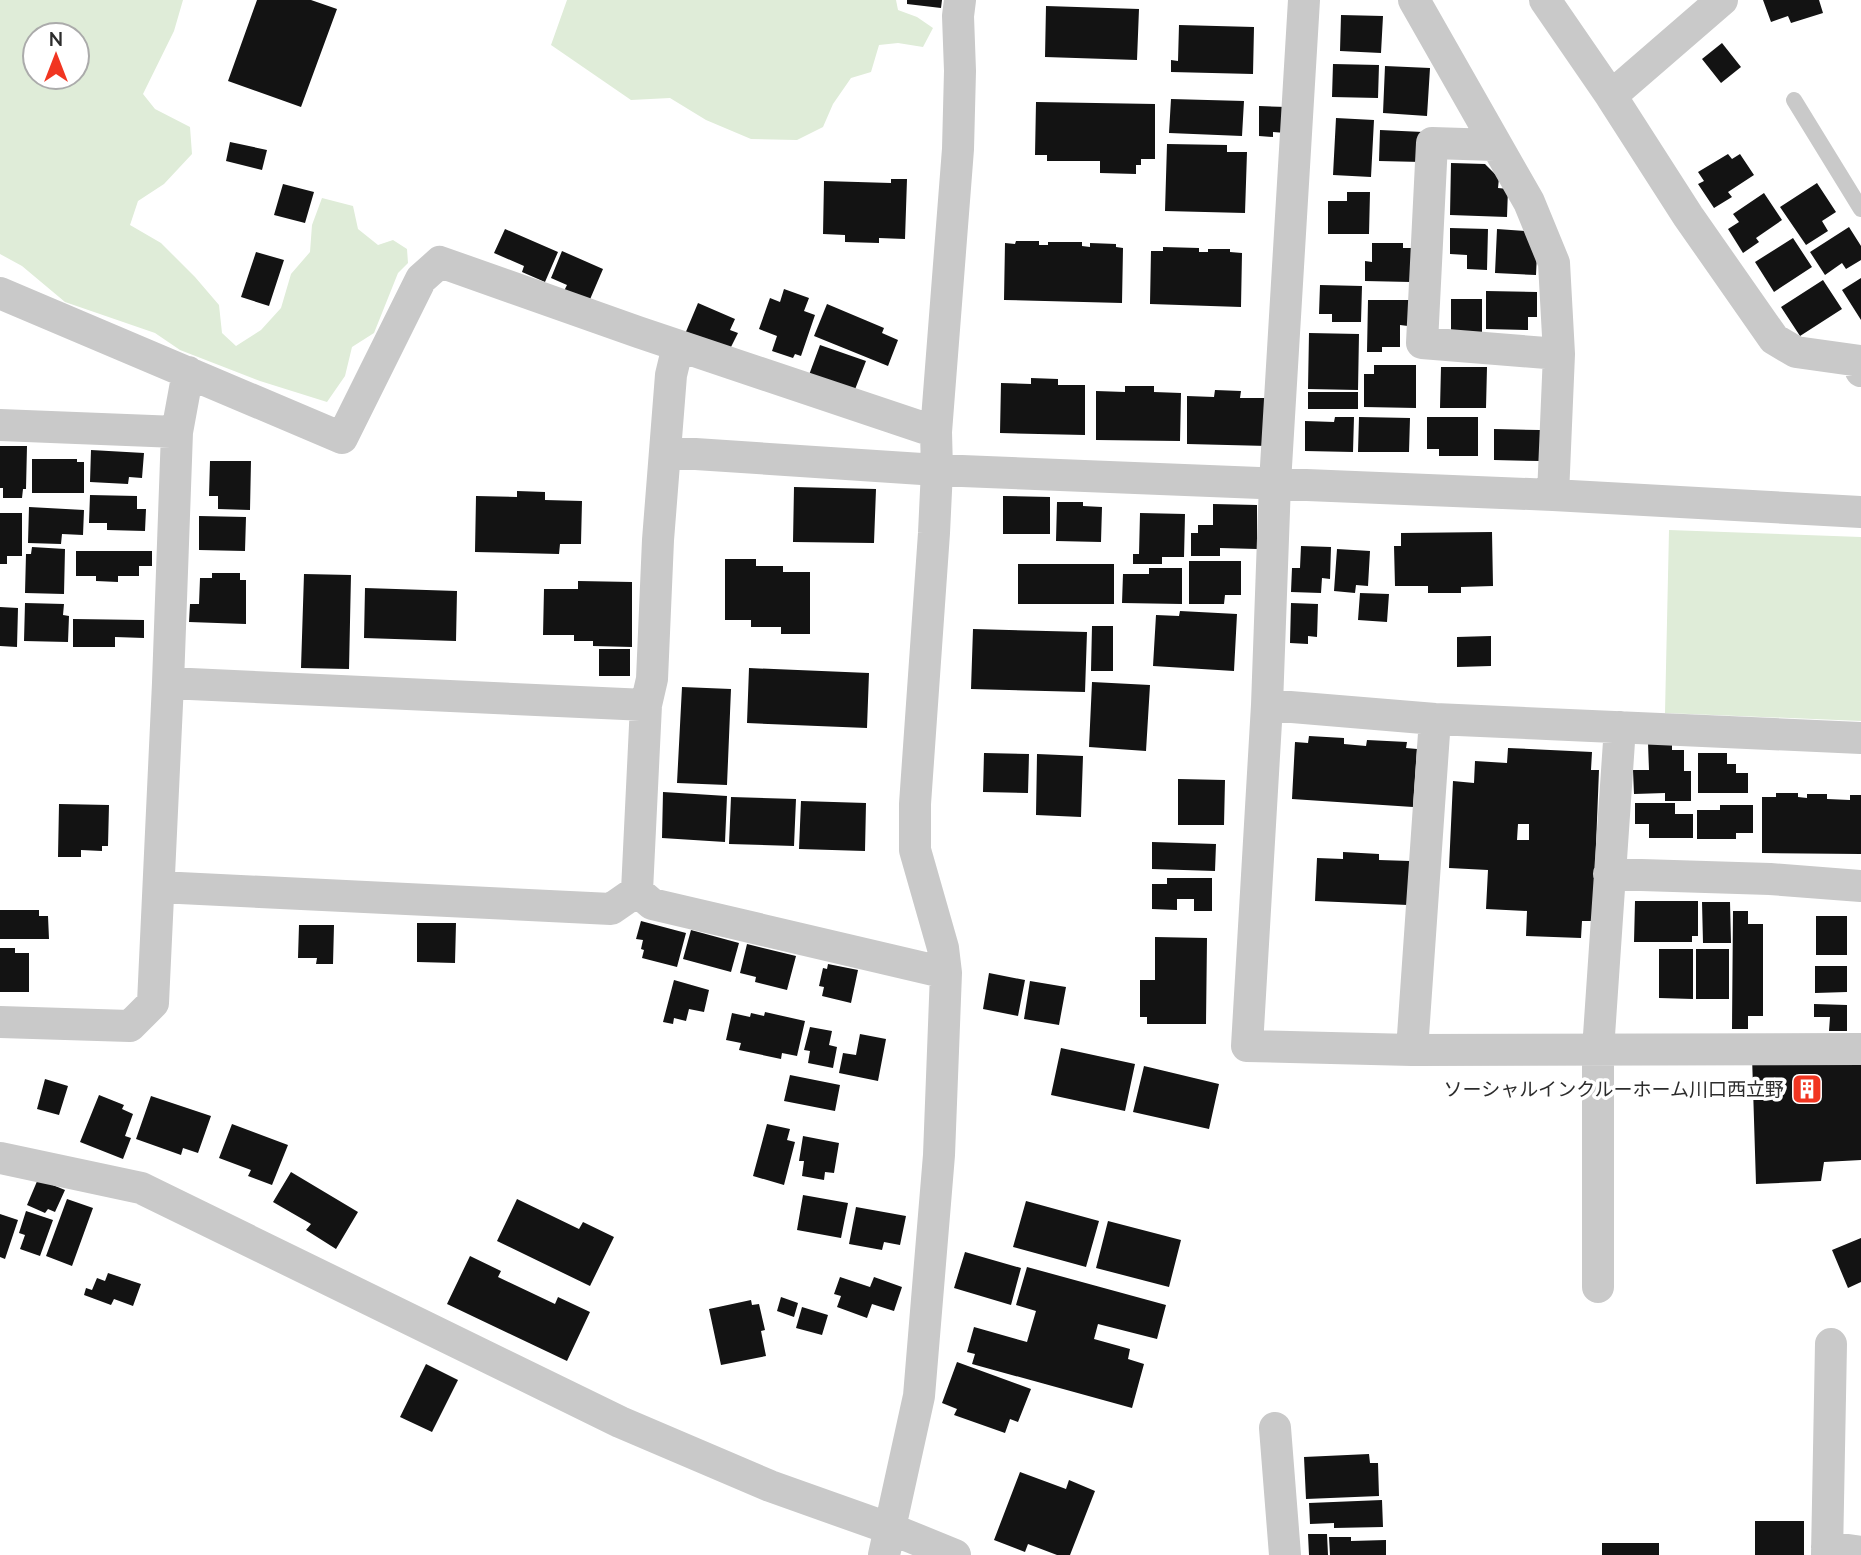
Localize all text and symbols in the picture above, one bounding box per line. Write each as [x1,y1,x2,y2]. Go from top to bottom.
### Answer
north arrow [21,21,91,91]
text: N [49,27,63,51]
building icon: ソーシャルインクルーホーム川口西立野 [1790,1072,1824,1106]
place label: ソーシャルインクルーホーム川口西立野 [1444,1077,1784,1101]

